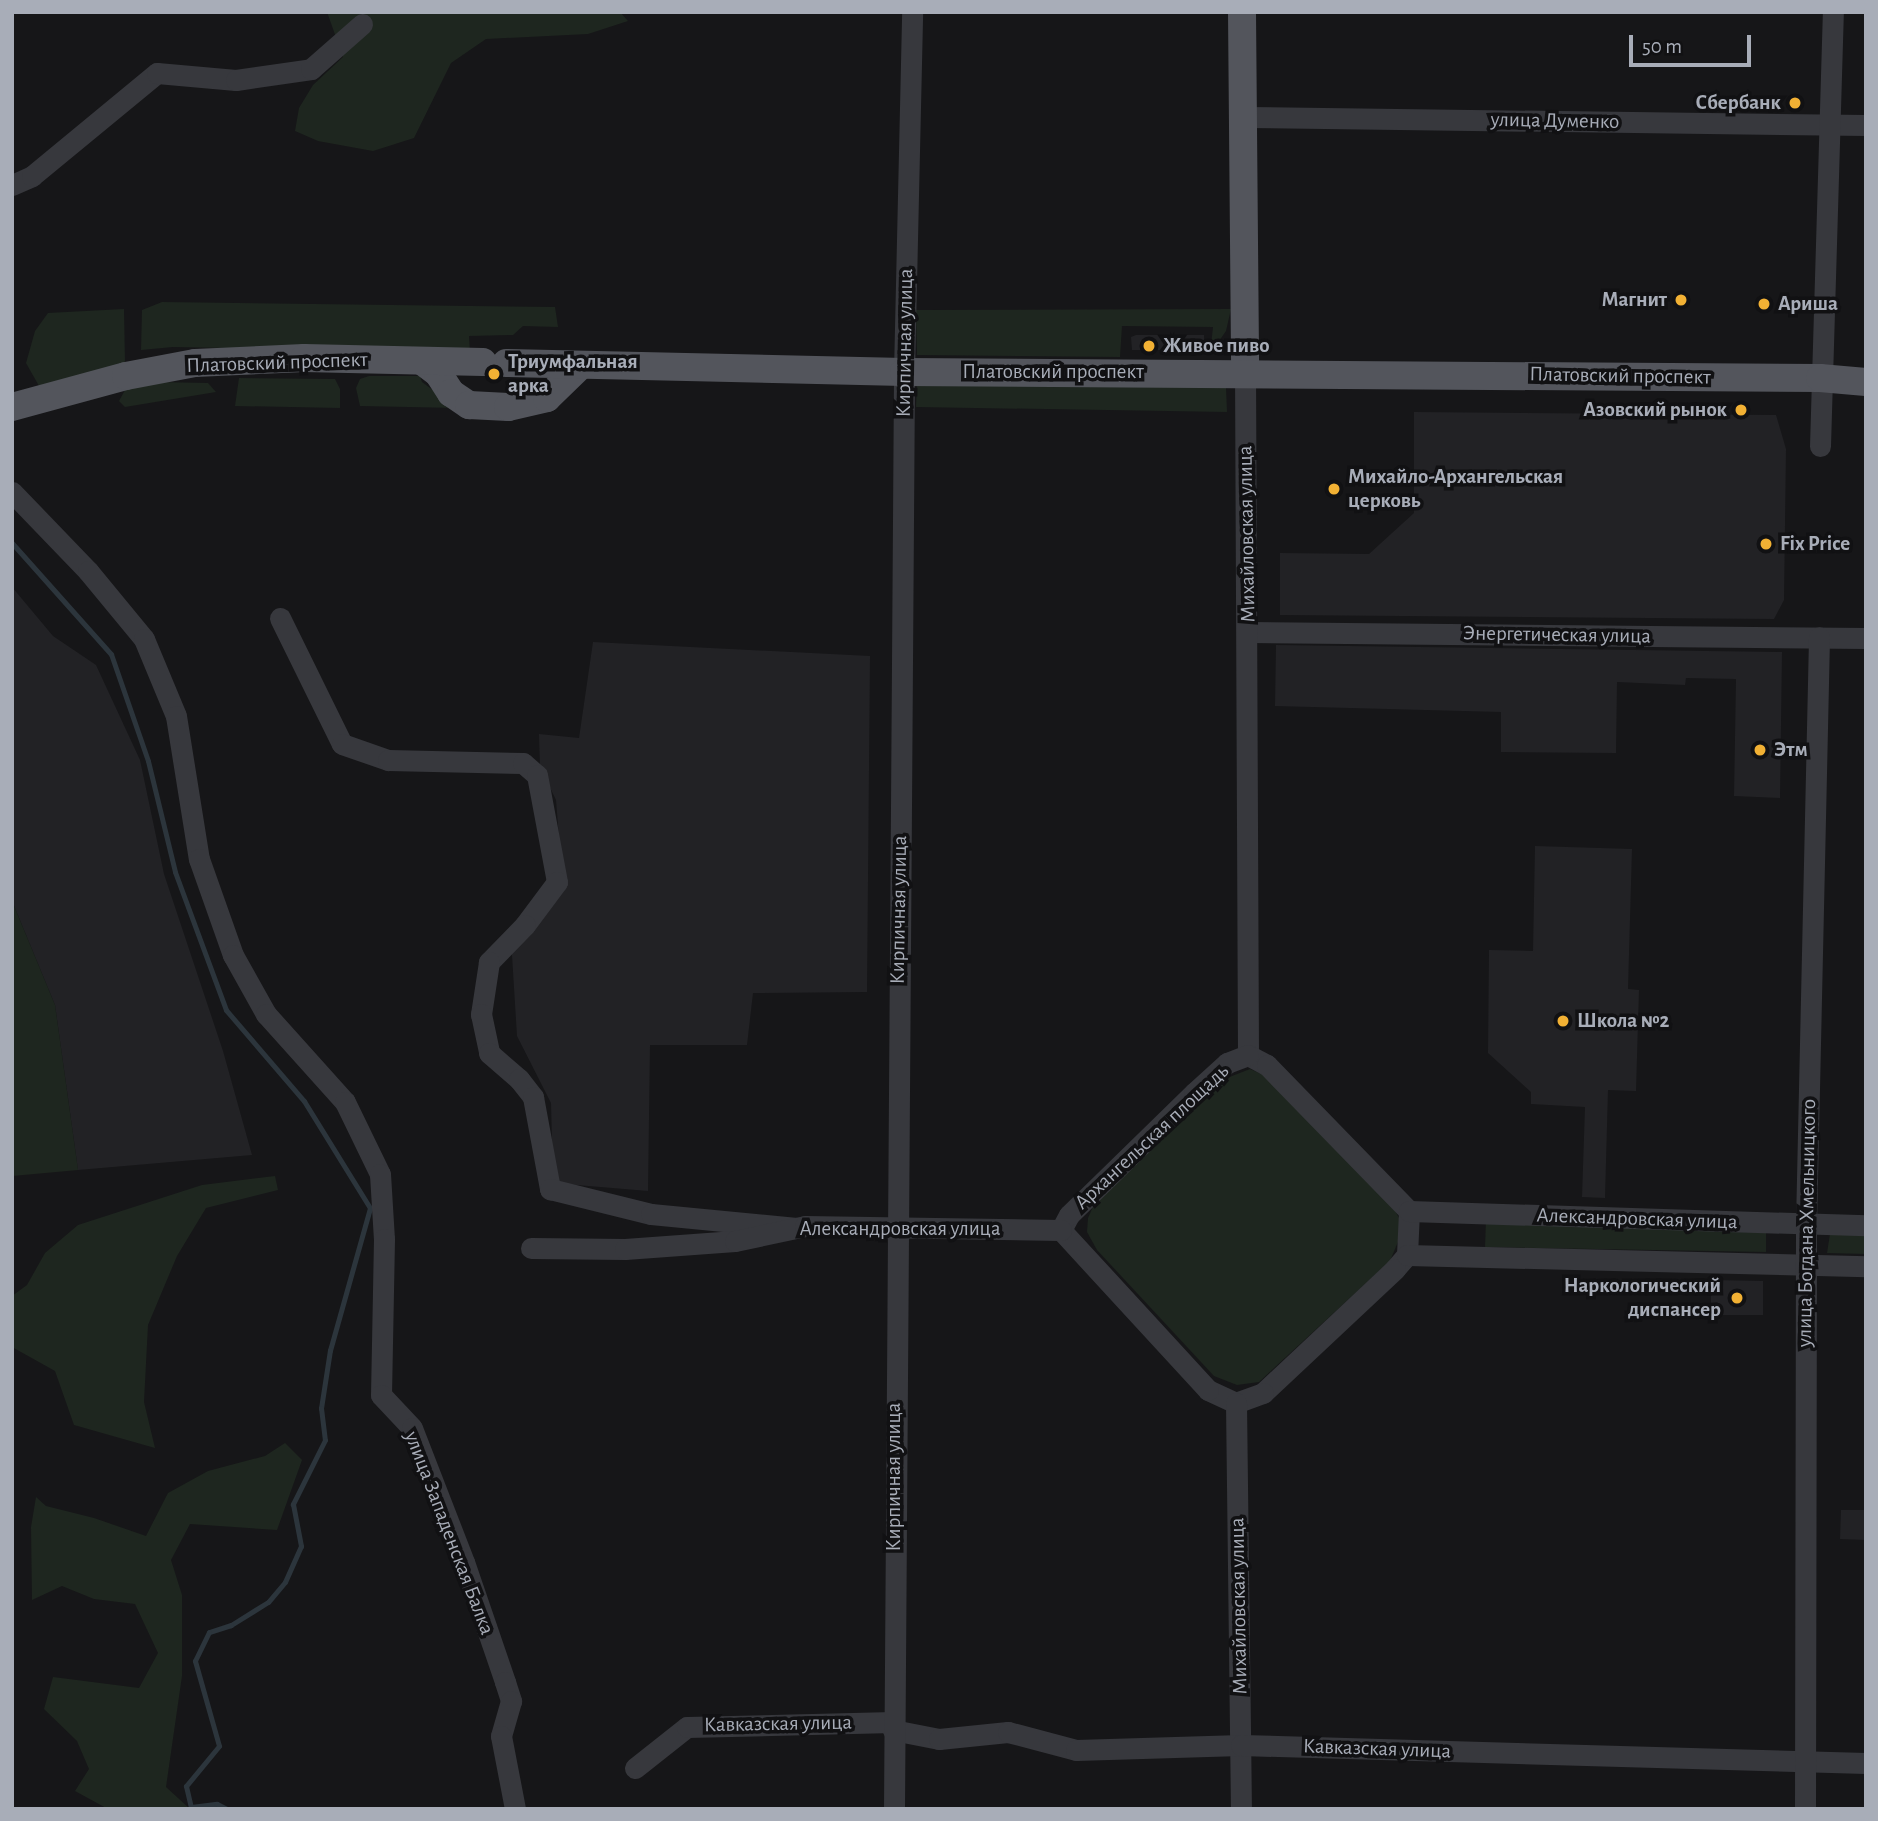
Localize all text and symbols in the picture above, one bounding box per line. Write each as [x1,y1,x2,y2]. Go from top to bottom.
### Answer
scale bar [1633,21,1756,65]
text: 50 m [1642,36,1682,57]
place label: Сбербанк [1696,90,1781,116]
marker: Сбербанк [1787,95,1803,111]
street label: улица Думенко [1490,107,1620,135]
street label: Кирпичная улица [891,268,919,418]
place label: Магнит [1601,287,1667,313]
place label: Ариша [1778,291,1838,317]
marker: Магнит [1673,292,1689,308]
marker: Ариша [1756,296,1772,312]
place label: Живое пиво [1163,333,1269,359]
marker: Живое пиво [1141,338,1157,354]
street label: Платовский проспект [186,347,368,379]
place label: Триумфальная арка [508,349,638,399]
street label: Платовский проспект [962,359,1144,385]
street label: Платовский проспект [1529,362,1711,390]
marker: Триумфальная арка [486,366,502,382]
place label: Азовский рынок [1583,397,1727,423]
marker: Азовский рынок [1733,402,1749,418]
street label: Михайловская улица [1233,445,1261,623]
place label: Михайло-Архангельская церковь [1348,464,1563,514]
marker: Михайло-Архангельская церковь [1326,481,1342,497]
place label: Fix Price [1780,531,1850,557]
marker: Fix Price [1758,536,1774,552]
street label: Энергетическая улица [1463,621,1651,649]
place label: Этм [1774,737,1808,763]
marker: Этм [1752,742,1768,758]
street label: Кирпичная улица [885,835,913,985]
place label: Школа №2 [1577,1008,1669,1034]
marker: Школа №2 [1555,1013,1571,1029]
street label: Архангельская площадь [1070,1059,1234,1215]
street label: улица Богдана Хмельницкого [1792,1099,1822,1347]
street label: Александровская улица [1536,1203,1738,1235]
street label: Александровская улица [799,1216,1001,1242]
place label: Наркологический диспансер [1564,1273,1721,1323]
marker: Наркологический диспансер [1727,1288,1747,1308]
street label: Кирпичная улица [881,1403,907,1551]
street label: улица Западенская Балка [399,1428,499,1638]
street label: Михайловская улица [1225,1517,1253,1695]
street label: Кавказская улица [704,1710,852,1738]
street label: Кавказская улица [1302,1734,1452,1764]

